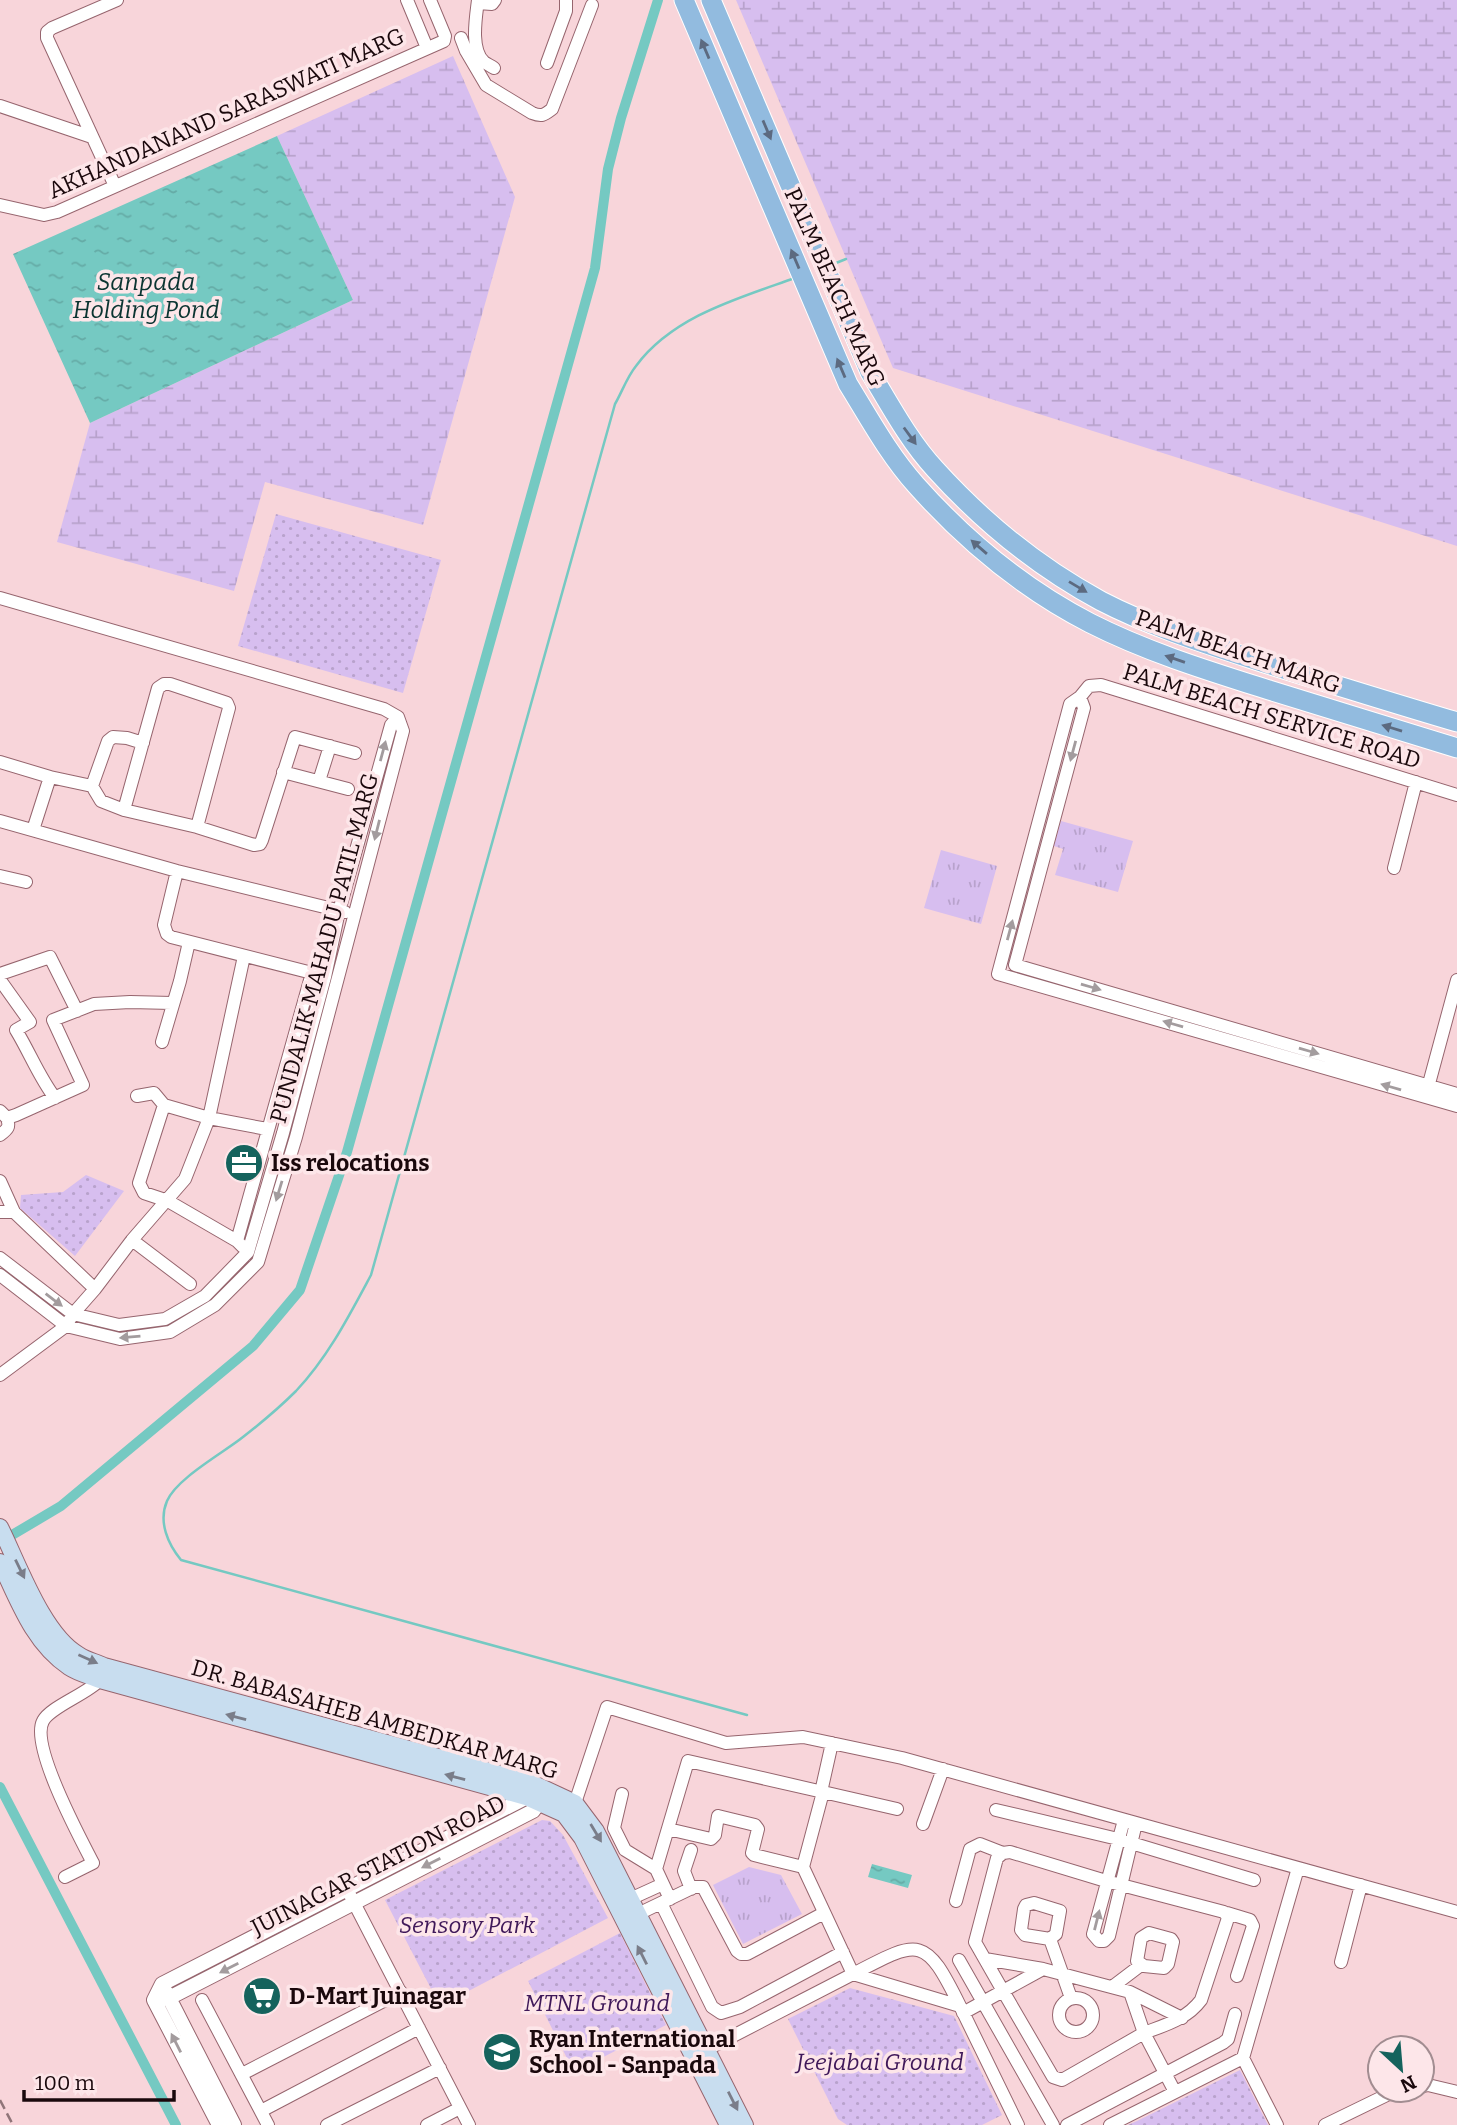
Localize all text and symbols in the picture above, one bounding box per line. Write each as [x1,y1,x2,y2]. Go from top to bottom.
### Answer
street label: AKHANDANAND SARASWATI MARG [44,22,408,204]
one-way arrow [699,39,710,60]
one-way arrow [762,120,773,141]
street label: PALM BEACH MARG [779,183,891,391]
one-way arrow [789,248,800,269]
water label: Sanpada Holding Pond [72,268,220,324]
one-way arrow [836,357,847,378]
one-way arrow [903,427,917,445]
one-way arrow [970,539,988,555]
one-way arrow [1068,581,1087,593]
street label: PALM BEACH MARG [1132,603,1344,699]
one-way arrow [1165,653,1186,664]
street label: PALM BEACH SERVICE ROAD [1120,657,1424,775]
one-way arrow [1381,722,1402,733]
one-way arrow [379,740,389,761]
one-way arrow [1067,740,1078,762]
street label: PUNDALIK MAHADU PATIL MARG [264,770,384,1126]
one-way arrow [371,819,382,841]
one-way arrow [1005,919,1015,940]
one-way arrow [1080,983,1101,993]
one-way arrow [1162,1018,1184,1029]
one-way arrow [1299,1046,1320,1056]
one-way arrow [1381,1081,1402,1091]
office icon: Iss relocations [223,1142,265,1184]
place label: Iss relocations [271,1149,430,1177]
one-way arrow [274,1181,284,1202]
one-way arrow [45,1292,63,1306]
one-way arrow [119,1332,141,1343]
one-way arrow [15,1559,26,1579]
street label: DR. BABASAHEB AMBEDKAR MARG [188,1653,562,1785]
one-way arrow [77,1654,98,1665]
one-way arrow [225,1711,247,1722]
one-way arrow [444,1772,465,1782]
street label: JUINAGAR STATION ROAD [245,1789,510,1942]
one-way arrow [589,1824,602,1843]
one-way arrow [421,1858,441,1869]
one-way arrow [1092,1909,1103,1931]
park label: Sensory Park [399,1911,536,1939]
one-way arrow [636,1945,647,1965]
one-way arrow [219,1962,239,1973]
supermarket icon: D-Mart Juinagar [241,1975,283,2017]
place label: D-Mart Juinagar [289,1982,466,2010]
park label: MTNL Ground [524,1989,670,2017]
place label: Ryan International School - Sanpada [529,2025,735,2079]
school or university icon: Ryan International School - Sanpada [481,2031,523,2073]
one-way arrow [170,2033,182,2053]
north arrow [1366,2034,1436,2104]
park label: Jeejabai Ground [794,2048,964,2076]
scale bar [24,2058,175,2102]
text: 100 m [35,2070,95,2096]
text: N [1396,2070,1420,2098]
one-way arrow [727,2091,738,2111]

